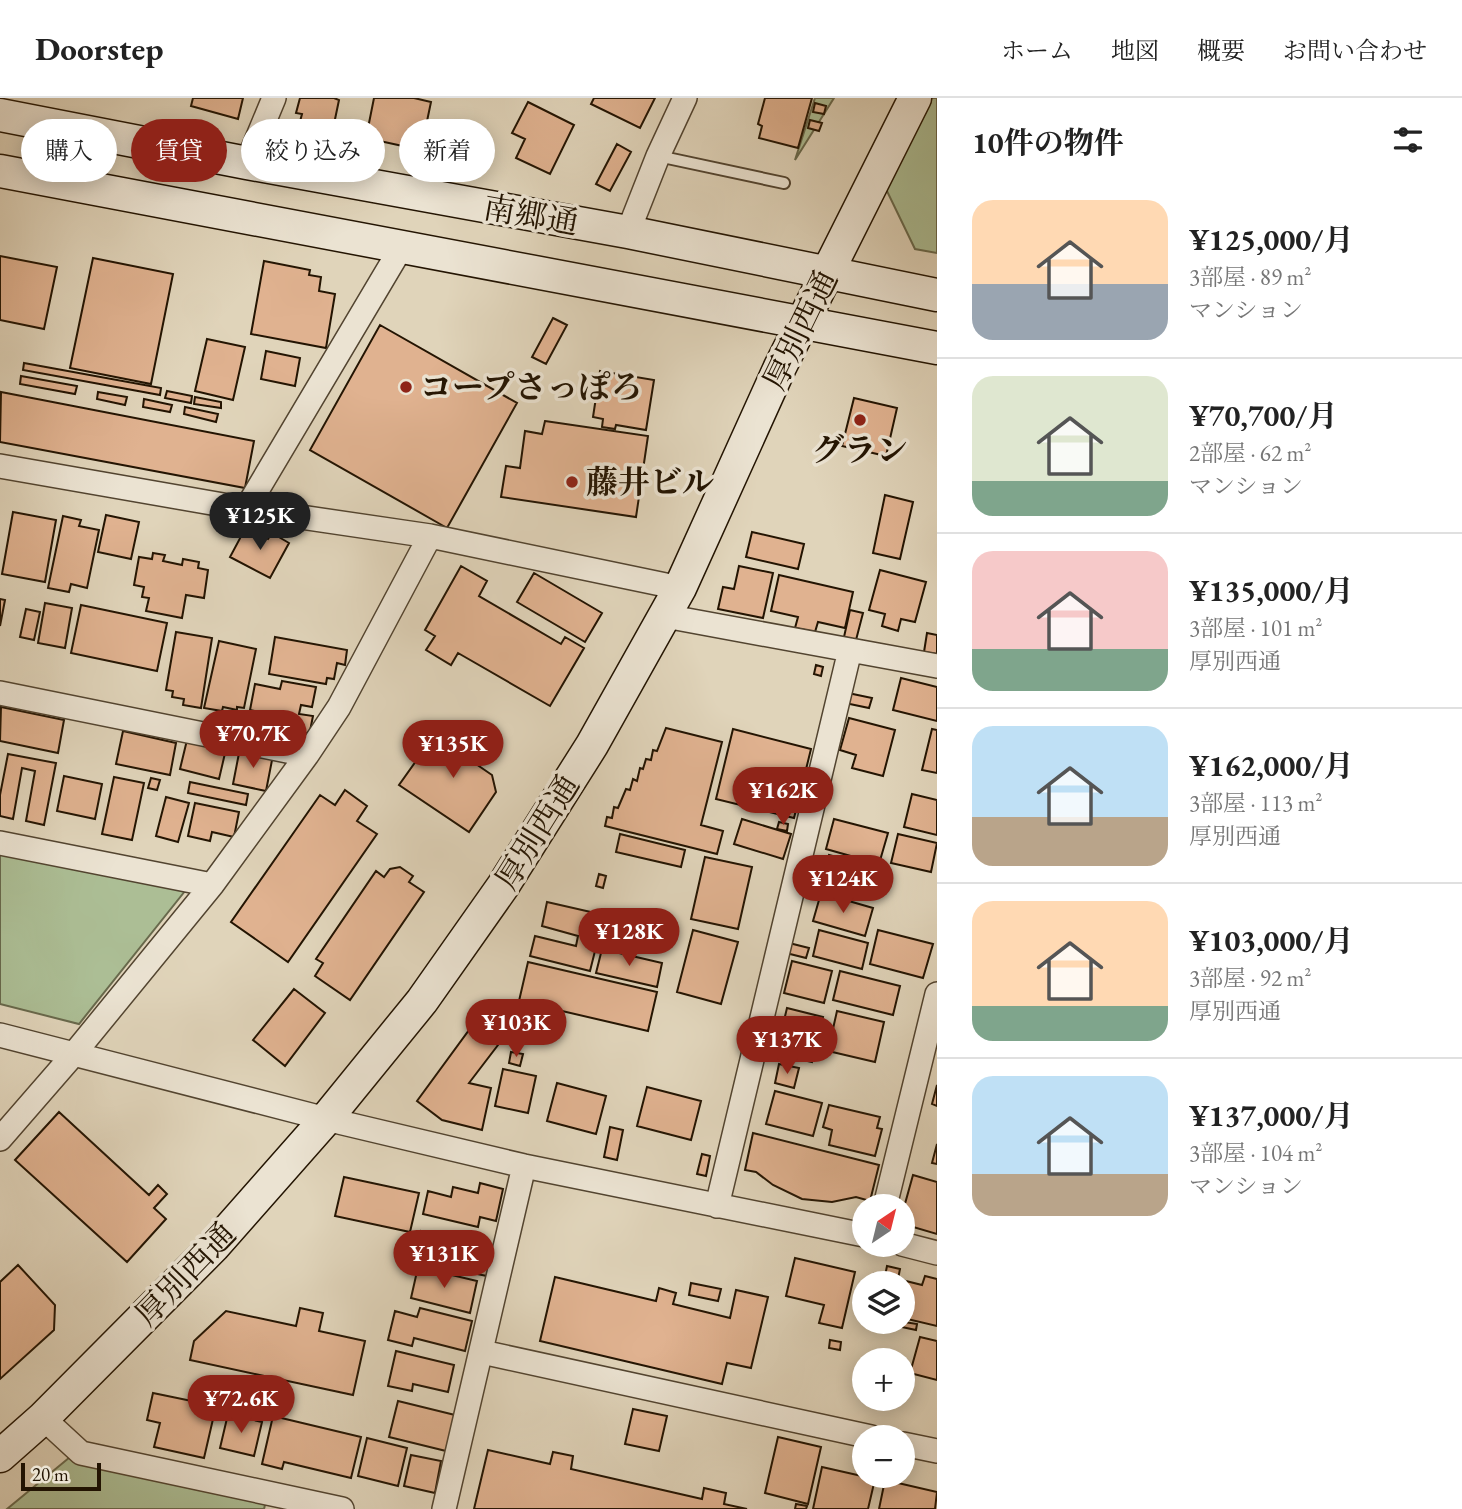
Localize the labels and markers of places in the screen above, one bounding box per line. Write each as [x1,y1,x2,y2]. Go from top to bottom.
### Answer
place label: コープさっぽろ [420,366,642,408]
marker: コープさっぽろ [398,379,414,395]
marker: グラン [852,412,868,428]
place label: グラン [812,429,908,471]
place label: 藤井ビル [586,461,714,503]
marker: 藤井ビル [564,474,580,490]
pin: ¥125K [211,492,309,552]
pin: ¥70.7K [196,710,310,770]
pin: ¥135K [404,720,502,780]
pin: ¥162K [734,768,832,827]
pin: ¥124K [794,856,892,915]
pin: ¥128K [580,908,678,968]
pin: ¥103K [467,1000,565,1059]
pin: ¥137K [738,1016,836,1076]
pin: ¥131K [395,1230,493,1290]
pin: ¥72.6K [184,1376,298,1435]

